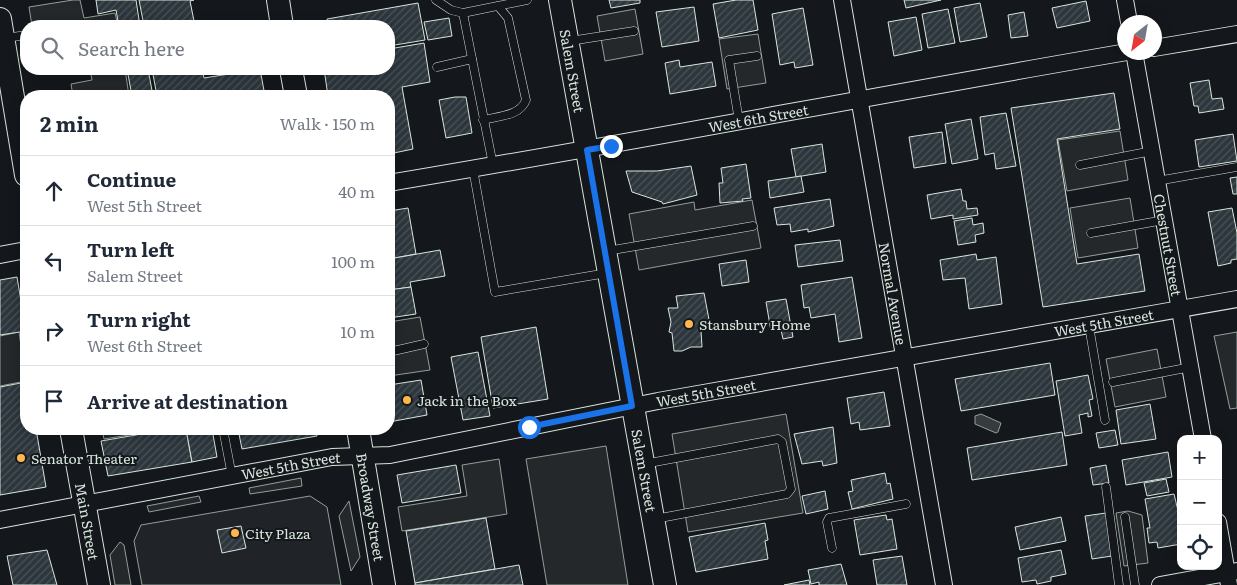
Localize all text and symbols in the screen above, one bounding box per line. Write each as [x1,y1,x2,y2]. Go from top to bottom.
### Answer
north arrow [1117,15,1162,60]
search box [20,20,395,75]
street label: Salem Street [555,28,590,114]
icon: search [38,34,66,62]
text: Search here [78,34,185,62]
street label: West 6th Street [707,99,810,137]
text: 2 min [40,107,99,138]
text: Walk · 150 m [280,111,375,135]
route end [600,135,623,158]
text: Continue [87,165,176,193]
icon: ahead [40,177,68,205]
text: 40 m [338,179,375,203]
street label: Chestnut Street [1149,192,1187,298]
text: West 5th Street [87,193,202,217]
text: Turn left [87,235,174,263]
street label: Normal Avenue [874,241,912,346]
icon: left [40,247,68,275]
text: 100 m [331,249,375,273]
text: Salem Street [87,263,183,287]
street label: West 5th Street [1052,304,1155,341]
text: Turn right [87,305,191,333]
place label: Stansbury Home [699,314,811,334]
icon: right [40,317,68,345]
marker: Stansbury Home [683,318,695,330]
text: 10 m [341,319,375,343]
text: West 6th Street [87,333,202,357]
street label: West 5th Street [655,374,758,411]
icon: arrive [40,387,68,415]
text: Arrive at destination [87,387,288,415]
place label: Jack in the Box [417,390,517,410]
marker: Jack in the Box [401,394,413,406]
route start [518,416,541,439]
street label: Salem Street [627,427,662,514]
map controls [1177,435,1222,570]
button: + [1177,435,1222,480]
street label: West 5th Street [239,447,341,484]
place label: Senator Theater [31,448,137,468]
street label: Broadway Street [352,451,390,563]
marker: Senator Theater [15,452,27,464]
button: − [1177,480,1222,525]
street label: Main Street [71,481,104,562]
place label: City Plaza [245,523,311,543]
button: locate [1177,525,1222,570]
marker: City Plaza [229,527,241,539]

